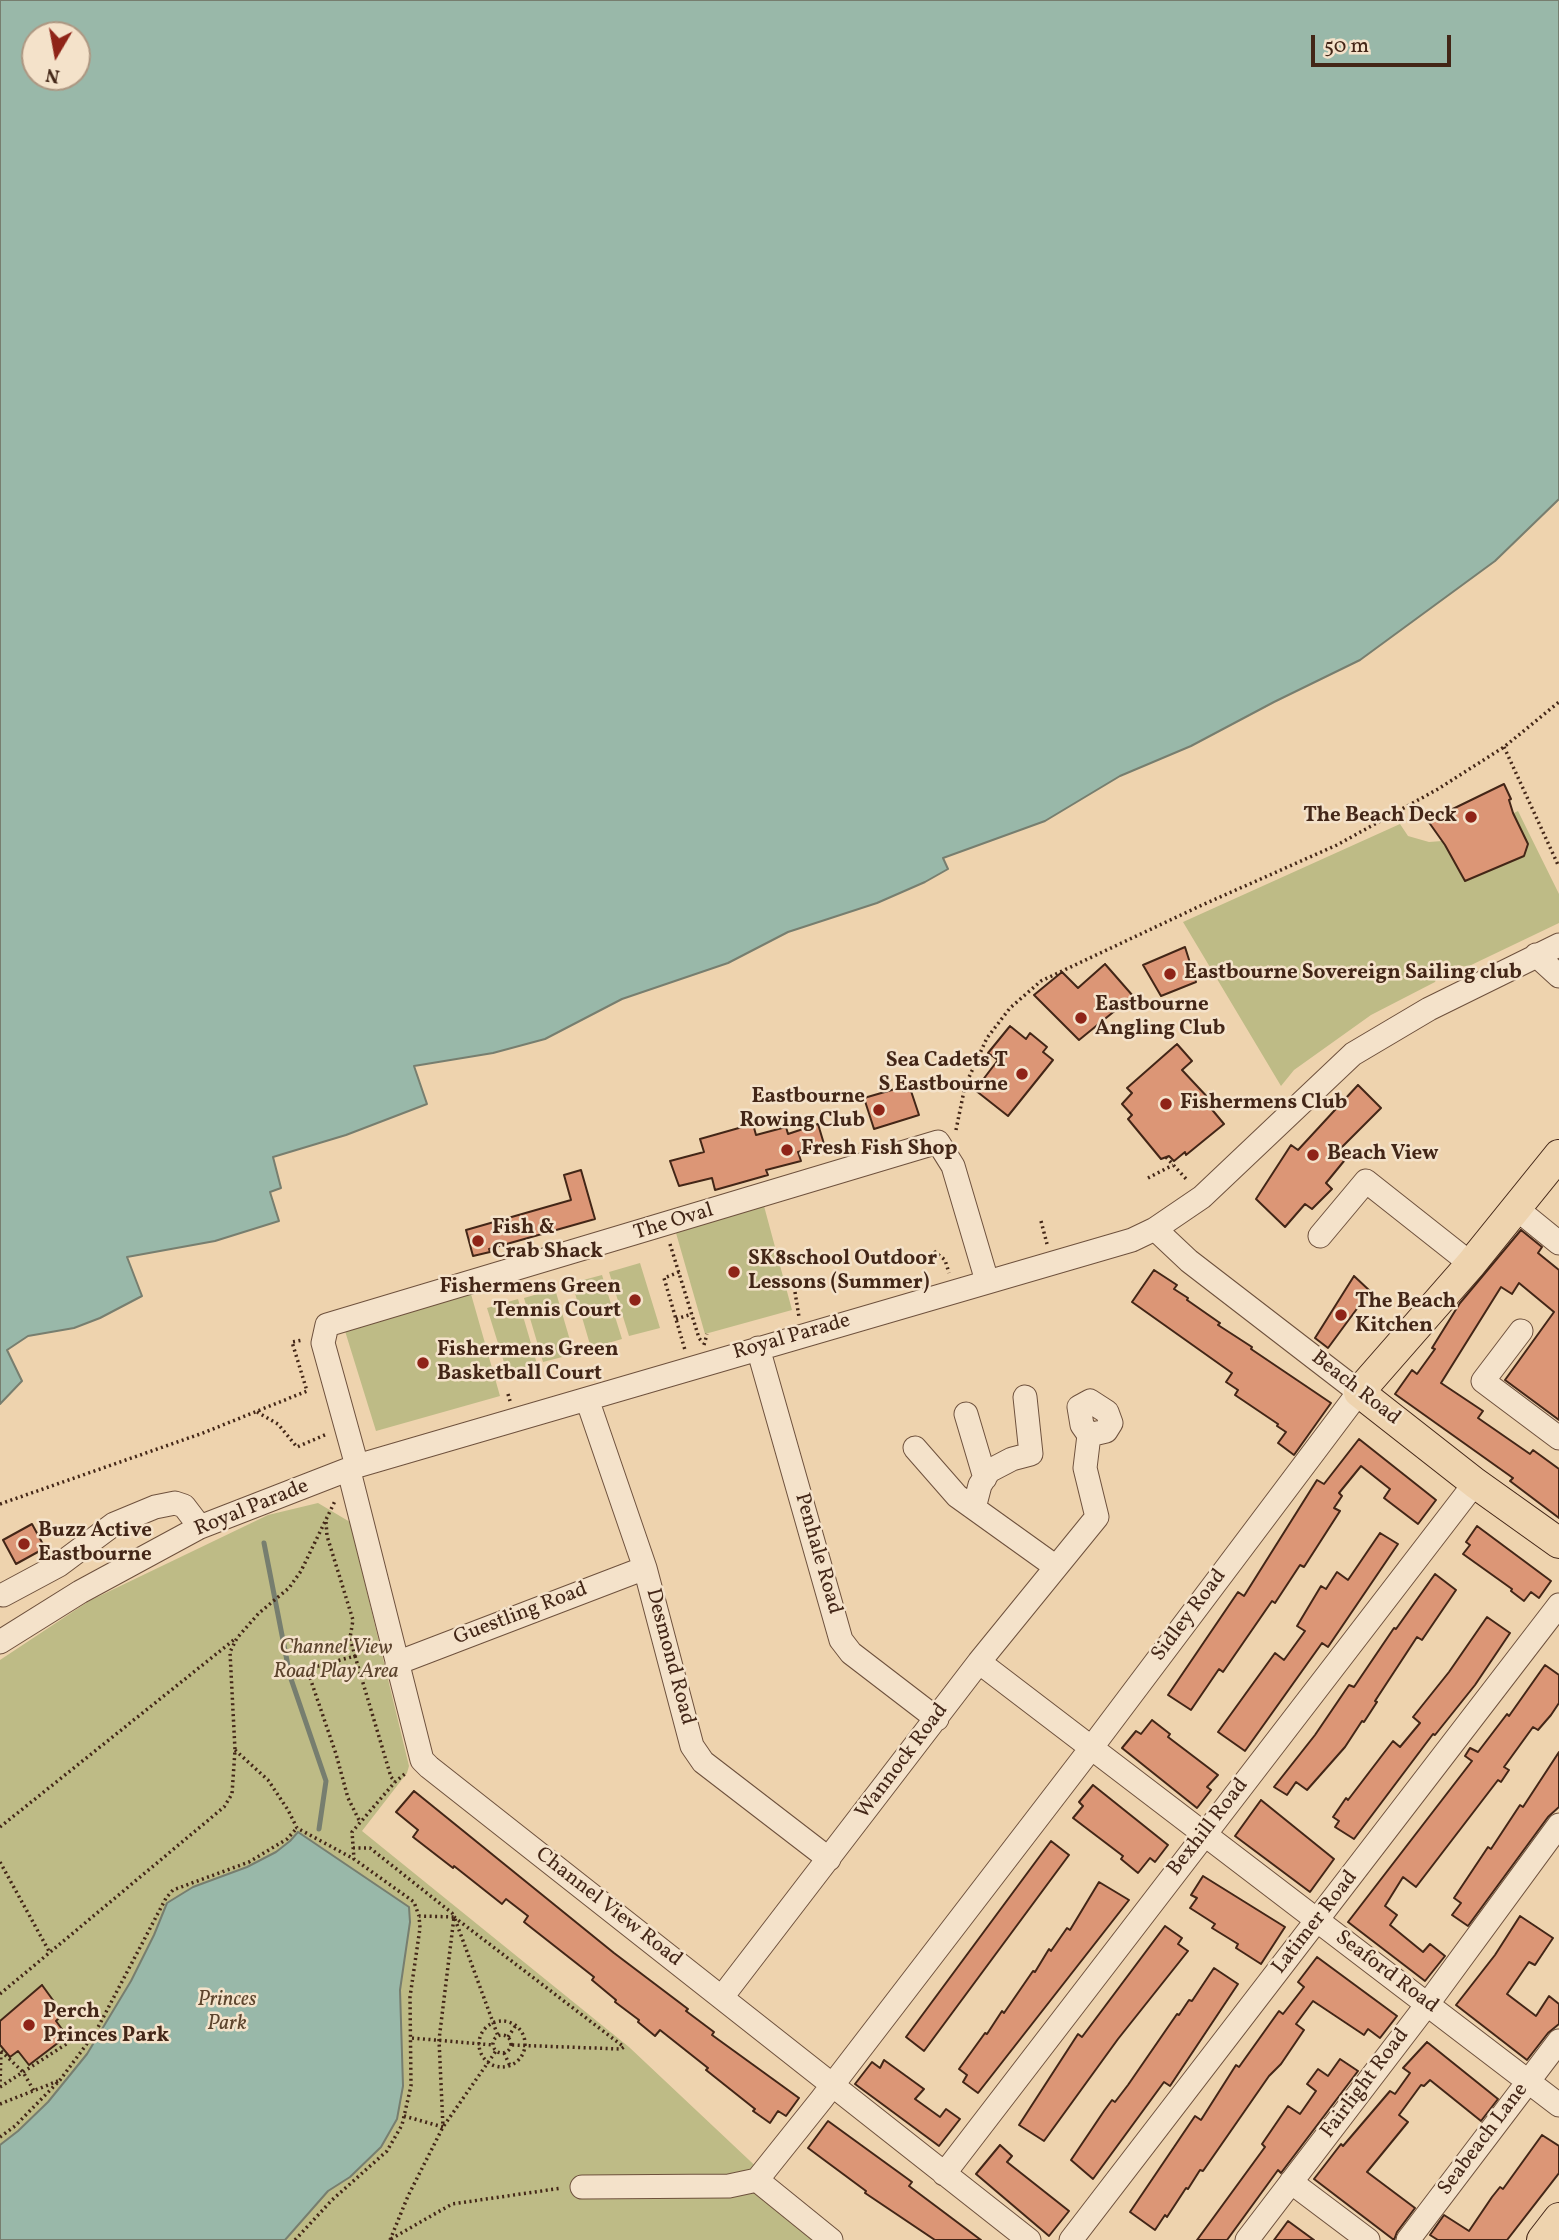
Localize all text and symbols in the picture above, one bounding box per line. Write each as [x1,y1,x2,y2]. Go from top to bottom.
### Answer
north arrow [21,21,91,91]
scale bar [1314,21,1454,65]
text: 50 m [1324,32,1369,61]
text: N [44,61,62,89]
place label: The Beach Deck [1303,804,1457,830]
marker: The Beach Deck [1463,809,1479,825]
place label: Eastbourne Sovereign Sailing club [1184,961,1522,987]
marker: Eastbourne Sovereign Sailing club [1162,966,1178,982]
place label: Eastbourne Angling Club [1095,993,1225,1043]
marker: Eastbourne Angling Club [1073,1010,1089,1026]
place label: Sea Cadets T S Eastbourne [878,1049,1008,1099]
marker: Sea Cadets T S Eastbourne [1014,1066,1030,1082]
place label: Eastbourne Rowing Club [739,1085,865,1135]
place label: Fishermens Club [1180,1091,1347,1117]
marker: Fishermens Club [1158,1096,1174,1112]
marker: Eastbourne Rowing Club [871,1102,887,1118]
place label: Fresh Fish Shop [801,1137,958,1163]
marker: Fresh Fish Shop [779,1142,795,1158]
place label: Beach View [1327,1142,1438,1168]
marker: Beach View [1305,1147,1321,1163]
street label: The Oval [631,1199,717,1247]
place label: Fish & Crab Shack [492,1216,603,1266]
marker: Fish & Crab Shack [470,1233,486,1249]
place label: SK8school Outdoor Lessons (Summer) [748,1247,937,1297]
marker: SK8school Outdoor Lessons (Summer) [726,1264,742,1280]
place label: Fishermens Green Tennis Court [439,1275,621,1325]
place label: The Beach Kitchen [1355,1290,1456,1340]
marker: Fishermens Green Tennis Court [627,1292,643,1308]
marker: The Beach Kitchen [1333,1307,1349,1323]
street label: Royal Parade [730,1309,854,1367]
place label: Fishermens Green Basketball Court [437,1338,619,1388]
street label: Beach Road [1305,1346,1405,1432]
marker: Fishermens Green Basketball Court [415,1355,431,1371]
street label: Royal Parade [191,1475,313,1543]
street label: Penhale Road [788,1490,846,1618]
place label: Buzz Active Eastbourne [38,1519,152,1569]
marker: Buzz Active Eastbourne [16,1536,32,1552]
street label: Sidley Road [1147,1565,1233,1667]
street label: Guestling Road [451,1578,591,1652]
street label: Desmond Road [639,1586,699,1728]
park label: Channel View Road Play Area [273,1636,399,1686]
street label: Wannock Road [851,1699,955,1825]
street label: Bexhill Road [1163,1774,1255,1882]
street label: Channel View Road [530,1843,686,1973]
street label: Latimer Road [1268,1866,1364,1980]
street label: Seaford Road [1329,1926,1443,2020]
park label: Princes Park [198,1988,256,2038]
place label: Perch Princes Park [43,2000,169,2050]
marker: Perch Princes Park [21,2017,37,2033]
street label: Fairlight Road [1316,2024,1416,2144]
street label: Seabeach Lane [1434,2079,1534,2201]

